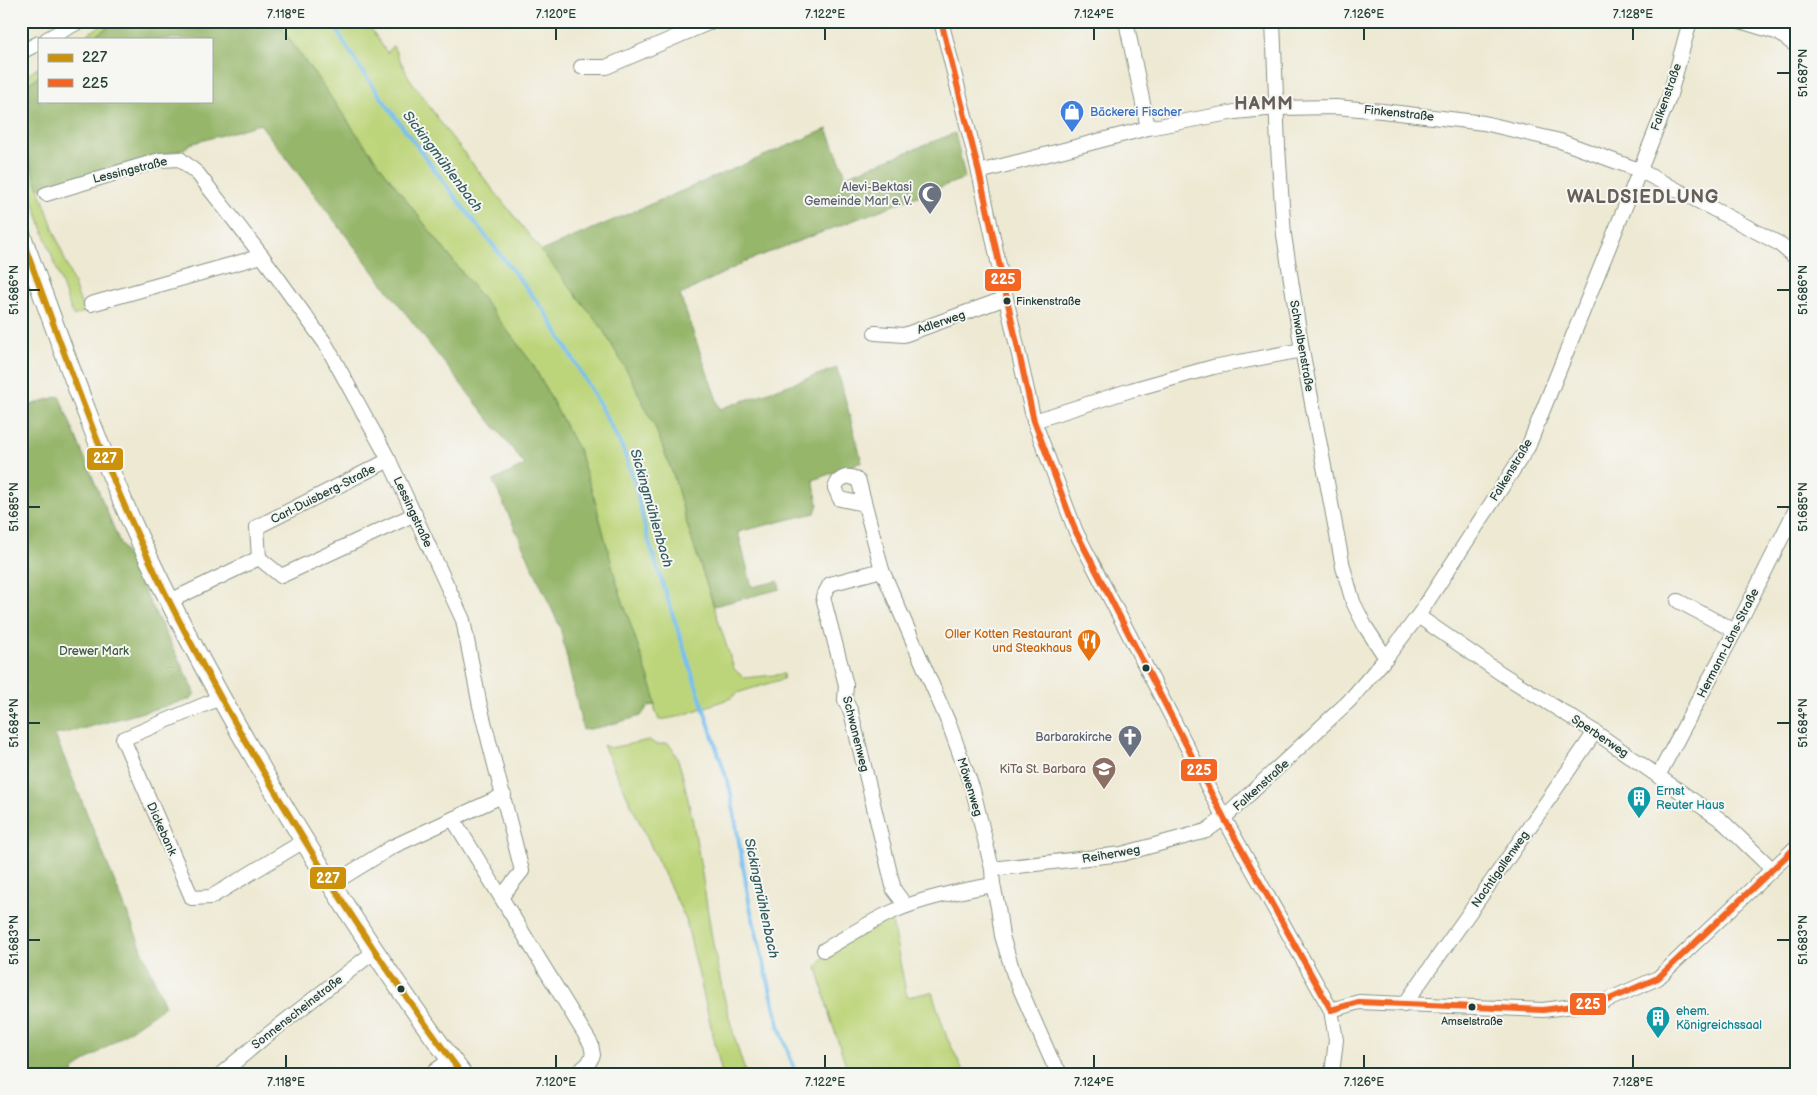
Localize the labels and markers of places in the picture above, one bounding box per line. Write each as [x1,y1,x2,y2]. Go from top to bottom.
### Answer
shop icon: Bäckerei Fischer [1059,99,1085,133]
place label: Bäckerei Fischer [1090,105,1182,120]
place label: Alevi-Bektasi Gemeinde Marl e. V. [804,180,912,209]
mosque icon: Alevi-Bektasi Gemeinde Marl e. V. [917,181,943,215]
place label: Finkenstraße [1016,295,1081,308]
marker: Finkenstraße [1002,296,1012,306]
place label: Oller Kotten Restaurant und Steakhaus [945,627,1072,656]
restaurant icon: Oller Kotten Restaurant und Steakhaus [1076,628,1102,662]
unlabelled marker [1141,663,1151,673]
church icon: Barbarakirche [1117,724,1143,758]
place label: Barbarakirche [1035,730,1112,745]
school or university icon: KiTa St. Barbara [1091,756,1117,790]
place label: KiTa St. Barbara [999,762,1086,777]
place label: Ernst Reuter Haus [1656,784,1725,813]
building icon: Ernst Reuter Haus [1626,785,1652,819]
unlabelled marker [396,984,406,994]
marker: Amselstraße [1467,1002,1477,1012]
place label: ehem. Königreichssaal [1676,1004,1762,1033]
building icon: ehem. Königreichssaal [1645,1005,1671,1039]
place label: Amselstraße [1441,1015,1503,1028]

